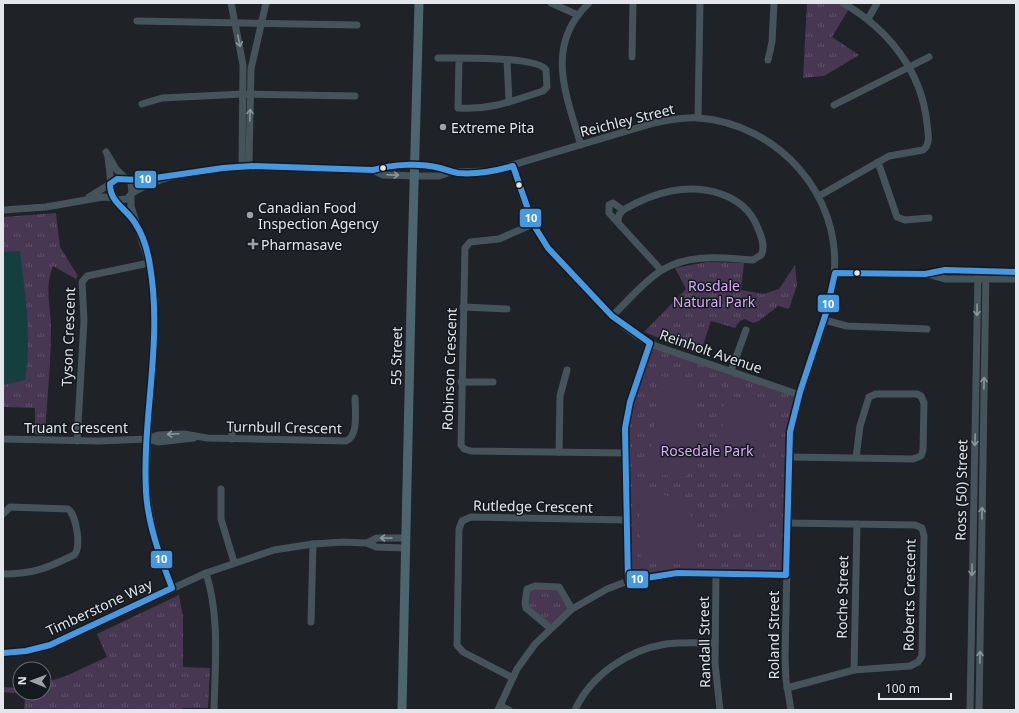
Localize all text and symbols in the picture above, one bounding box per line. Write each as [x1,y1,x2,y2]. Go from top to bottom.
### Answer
one-way arrow [236,34,244,47]
street label: Reichley Street [578,99,676,141]
one-way arrow [246,109,254,122]
place label: Extreme Pita [451,118,534,137]
marker: Extreme Pita [438,122,448,132]
unlabelled marker [378,163,388,173]
line badge: 10 [134,170,157,189]
text: 10 [139,171,151,186]
one-way arrow [386,172,399,179]
unlabelled marker [514,180,524,190]
place label: Canadian Food Inspection Agency [258,198,380,233]
line badge: 10 [519,208,542,228]
marker: Canadian Food Inspection Agency [245,210,255,220]
text: 10 [525,210,537,225]
place label: Pharmasave [261,235,342,254]
marker: Pharmasave [248,239,258,249]
unlabelled marker [852,268,862,278]
park label: Rosdale Natural Park [673,276,756,311]
street label: Tyson Crescent [57,287,79,387]
line badge: 10 [817,294,840,313]
text: 10 [822,296,834,311]
one-way arrow [973,303,981,316]
street label: Robinson Crescent [437,307,461,431]
street label: Reinholt Avenue [657,325,765,378]
street label: 55 Street [386,326,406,386]
one-way arrow [981,377,988,390]
street label: Turnbull Crescent [226,416,342,438]
street label: Truant Crescent [24,418,128,437]
one-way arrow [167,430,180,438]
one-way arrow [971,433,979,446]
street label: Ross (50) Street [951,439,971,541]
park label: Rosedale Park [661,441,754,460]
street label: Rutledge Crescent [473,495,593,517]
one-way arrow [978,507,986,520]
one-way arrow [380,534,393,542]
street label: Roberts Crescent [899,539,919,651]
line badge: 10 [150,550,173,569]
text: 10 [155,551,167,566]
street label: Roche Street [832,555,852,639]
one-way arrow [968,563,976,576]
line badge: 10 [626,570,649,589]
text: 10 [631,571,643,586]
street label: Timberstone Way [43,574,156,640]
street label: Roland Street [764,591,783,679]
street label: Randall Street [694,596,714,688]
one-way arrow [976,651,984,664]
north arrow [12,661,52,701]
scale bar [879,675,951,701]
text: N [14,676,29,685]
text: 100 m [885,680,920,697]

